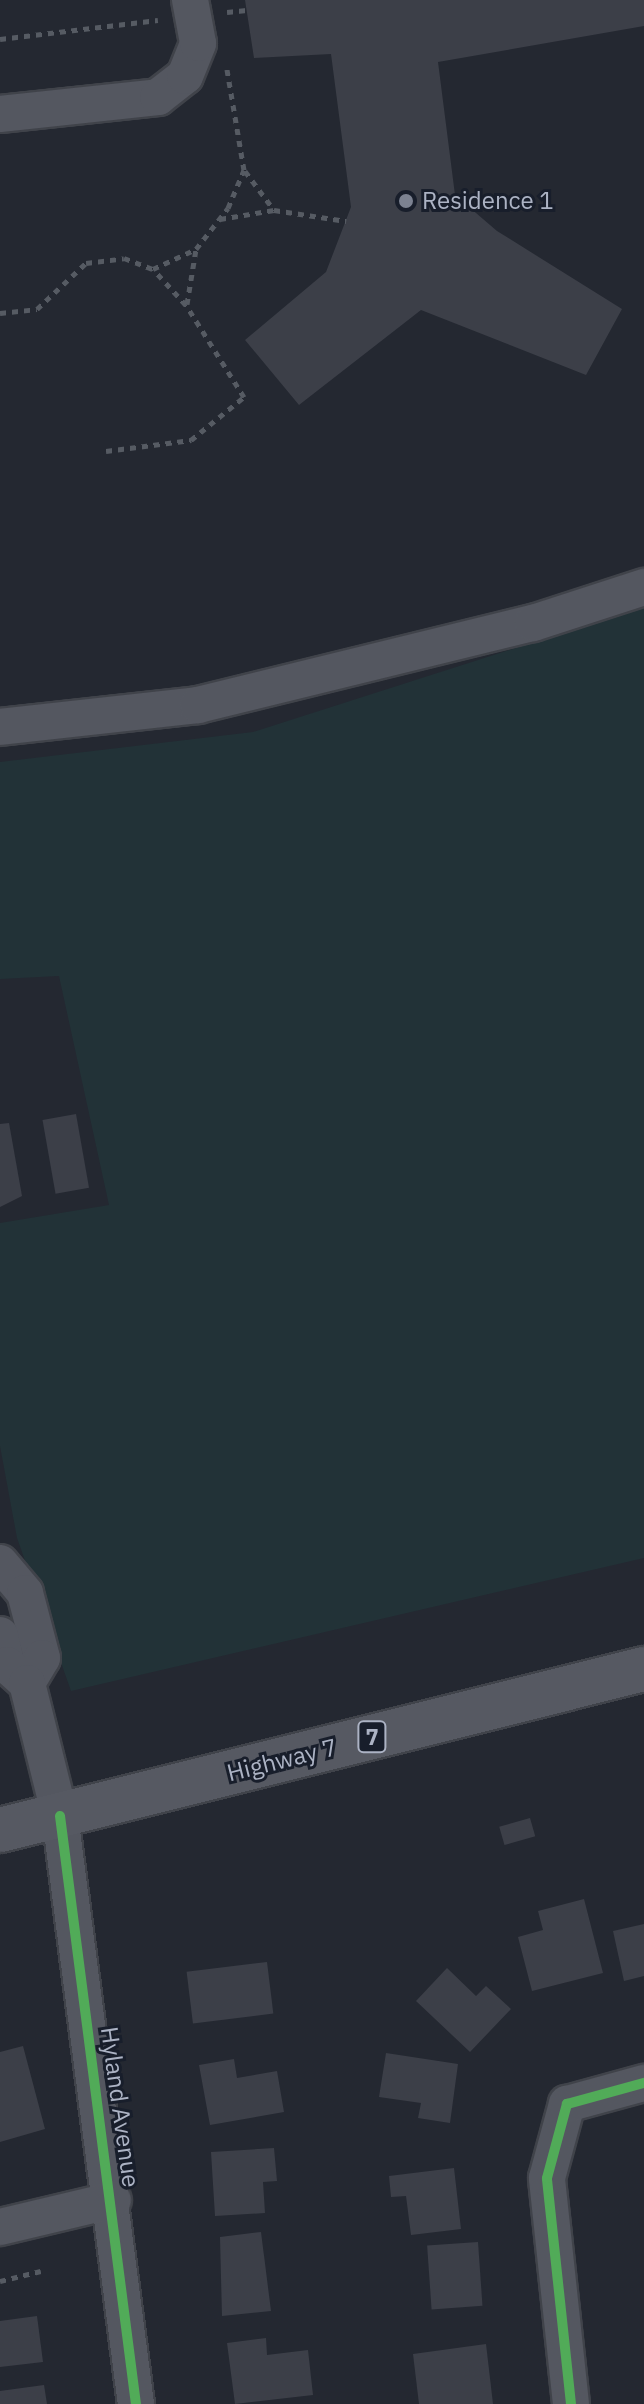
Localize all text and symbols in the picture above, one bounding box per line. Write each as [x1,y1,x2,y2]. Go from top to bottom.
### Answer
place label: Residence 1 [422,187,554,215]
marker: Residence 1 [397,192,415,210]
road number: 7 [356,1719,388,1755]
street label: Highway 7 [224,1732,340,1788]
street label: Hyland Avenue [94,2025,146,2189]

